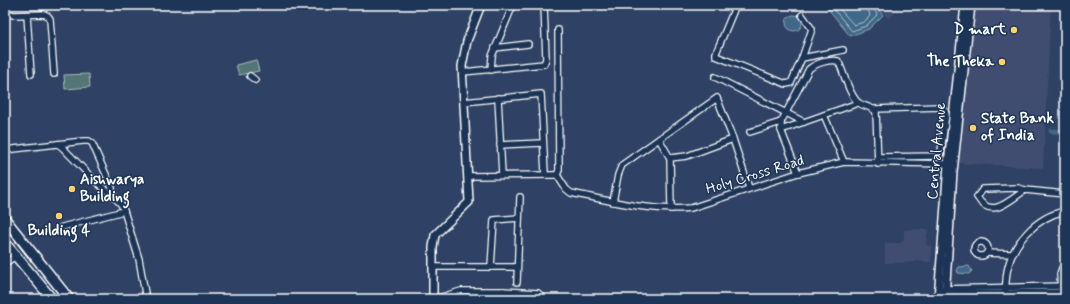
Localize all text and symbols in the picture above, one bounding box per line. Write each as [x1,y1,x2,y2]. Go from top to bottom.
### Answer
place label: D mart [954,20,1007,40]
marker: D mart [1009,25,1019,35]
place label: The Theka [927,52,995,72]
marker: The Theka [997,57,1007,67]
street label: Central Avenue [923,102,951,200]
place label: State Bank of India [981,109,1054,146]
marker: State Bank of India [968,123,978,133]
street label: Holy Cross Road [703,151,807,199]
place label: Aishwarya Building [80,170,144,209]
marker: Aishwarya Building [67,184,77,194]
marker: Building 4 [54,211,64,221]
place label: Building 4 [28,221,91,243]

